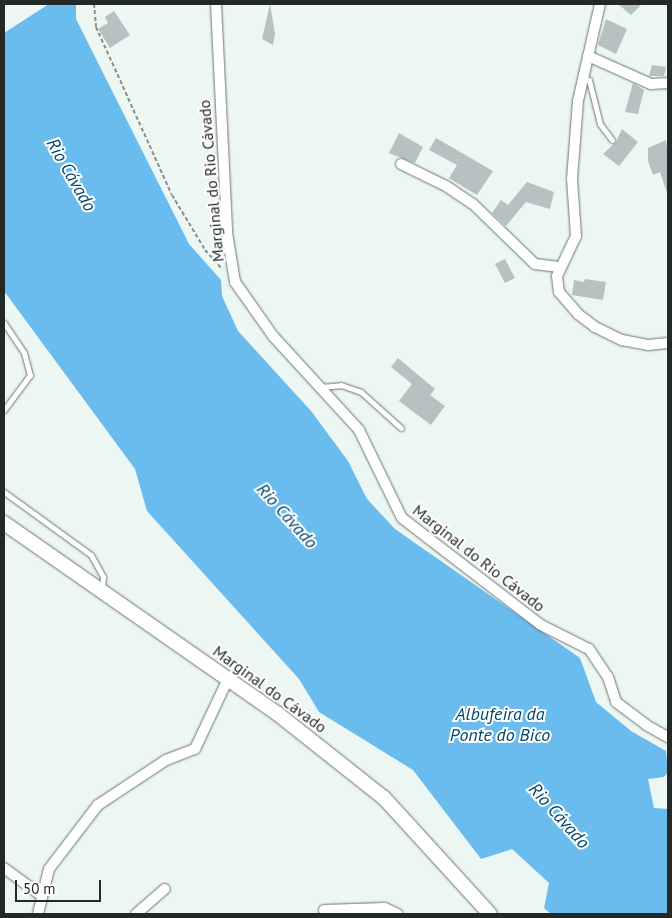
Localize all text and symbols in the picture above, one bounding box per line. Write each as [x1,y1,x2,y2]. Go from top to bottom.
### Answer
street label: Marginal do Rio Cávado [194,99,228,263]
water label: Rio Cávado [41,135,101,215]
water label: Rio Cávado [252,479,322,553]
street label: Marginal do Rio Cávado [409,500,549,616]
street label: Marginal do Cávado [209,641,331,737]
water label: Albufeira da Ponte do Bico [450,704,550,746]
water label: Rio Cávado [524,779,594,853]
scale bar [18,870,104,902]
text: 50 m [23,879,56,898]

